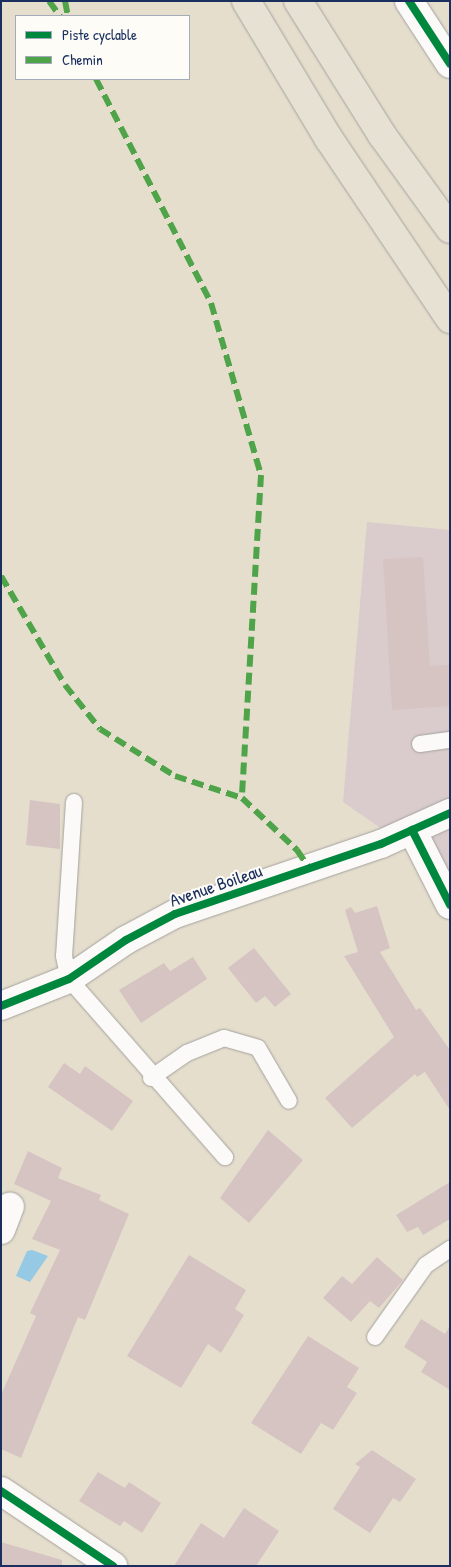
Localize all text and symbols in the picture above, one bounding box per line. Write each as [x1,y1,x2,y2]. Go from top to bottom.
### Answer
legend [15,15,190,80]
text: Piste cyclable [62,24,137,45]
text: Chemin [62,49,103,70]
street label: Avenue Boileau [167,860,265,912]

